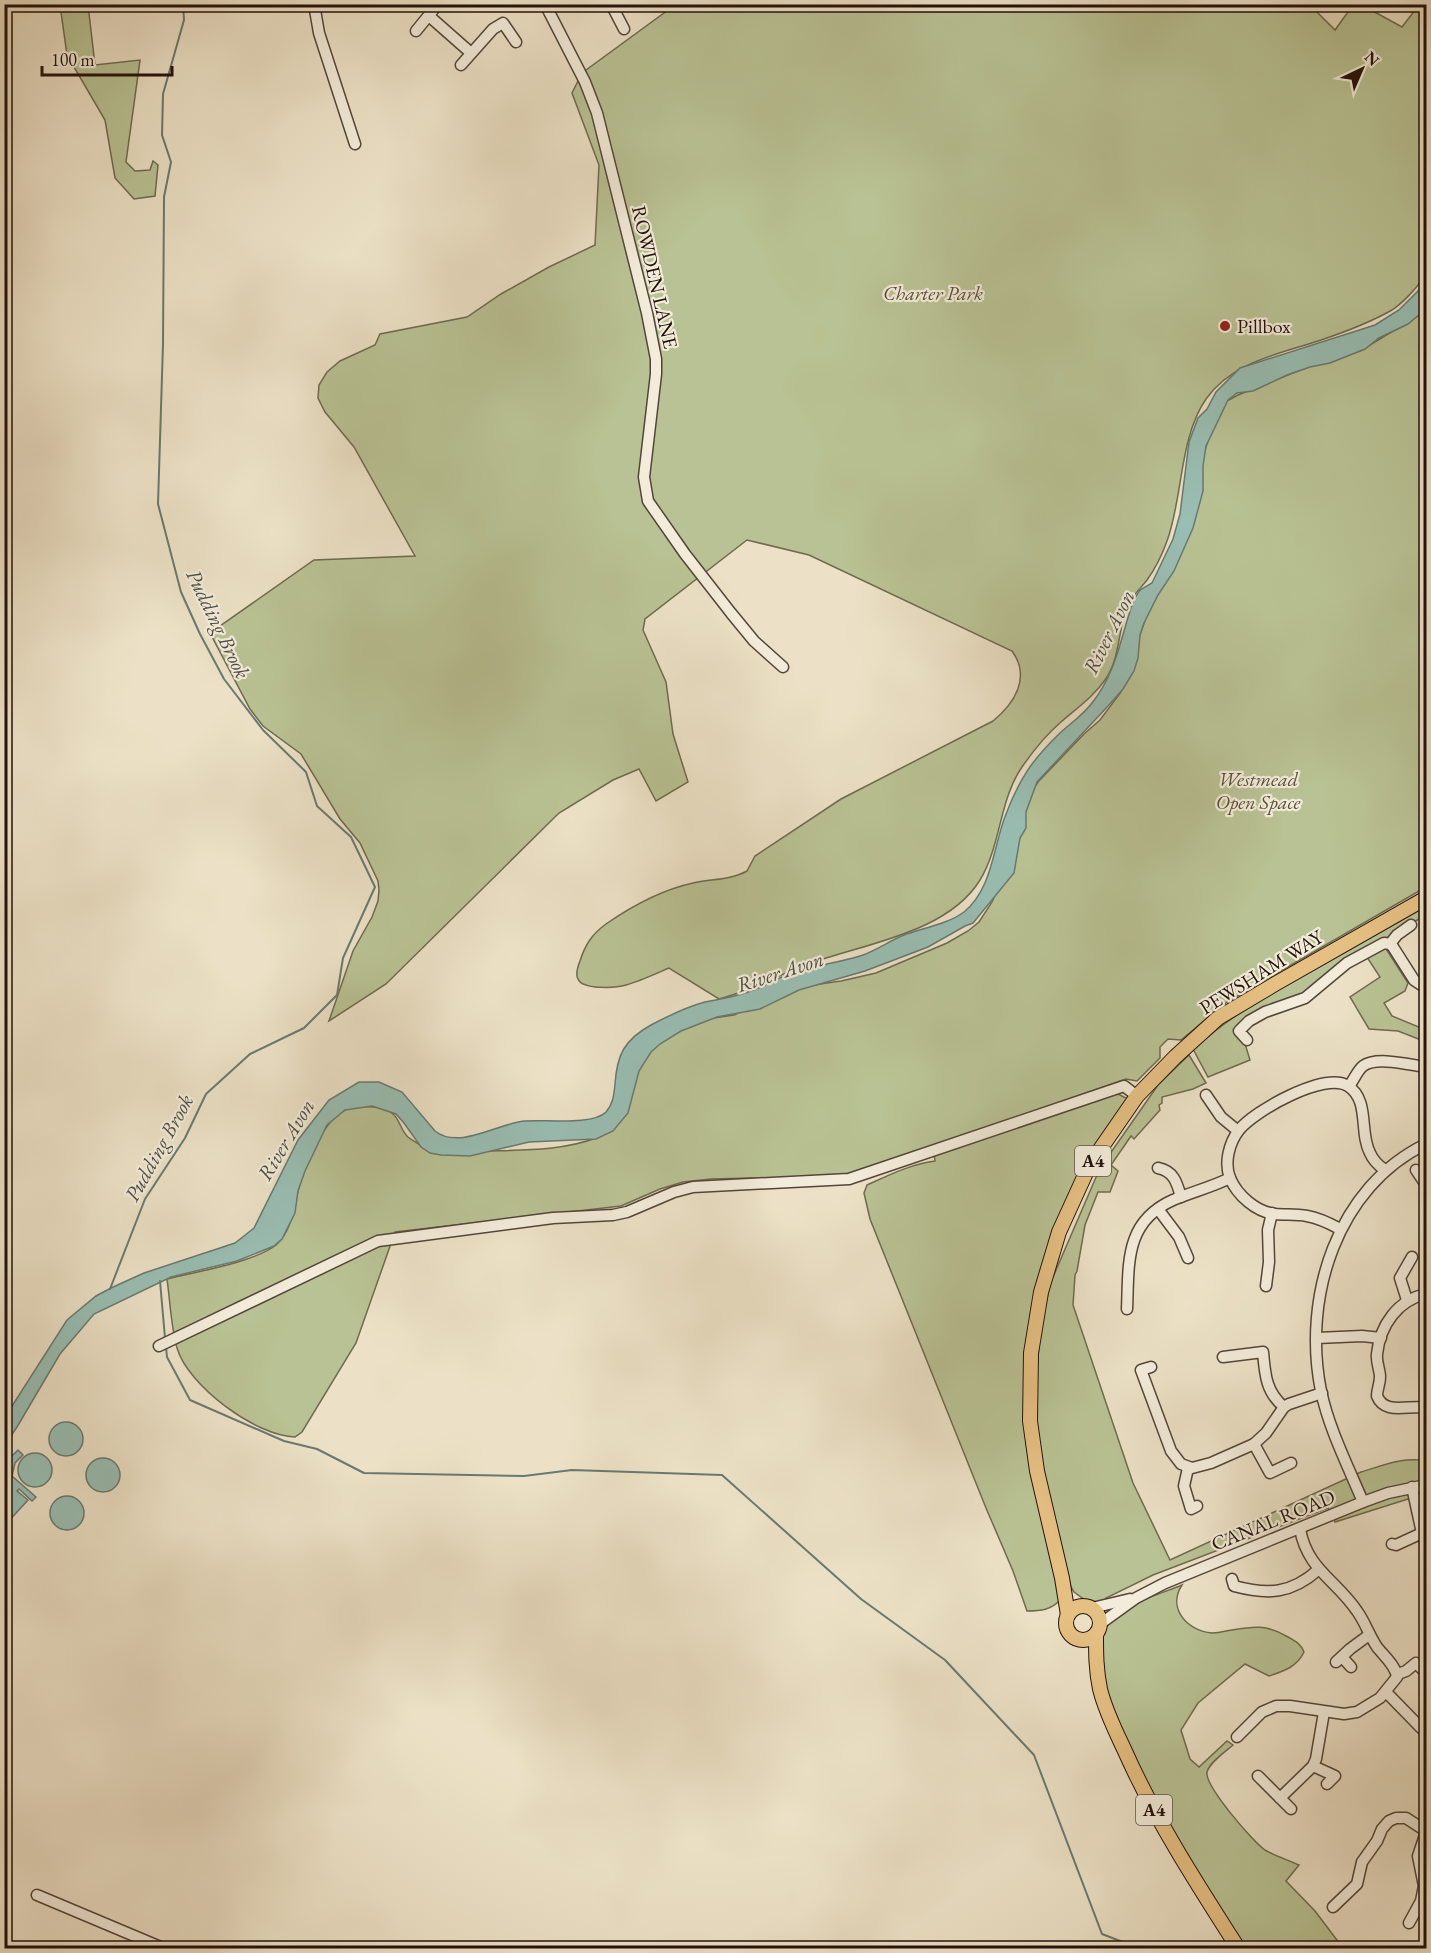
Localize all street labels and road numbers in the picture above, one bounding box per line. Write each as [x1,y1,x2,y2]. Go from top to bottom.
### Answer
street label: ROWDEN LANE [626,203,684,351]
street label: PEWSHAM WAY [1194,923,1329,1020]
road number: A4 [1075,1146,1111,1176]
street label: CANAL ROAD [1207,1483,1339,1557]
road number: A4 [1136,1795,1172,1825]

